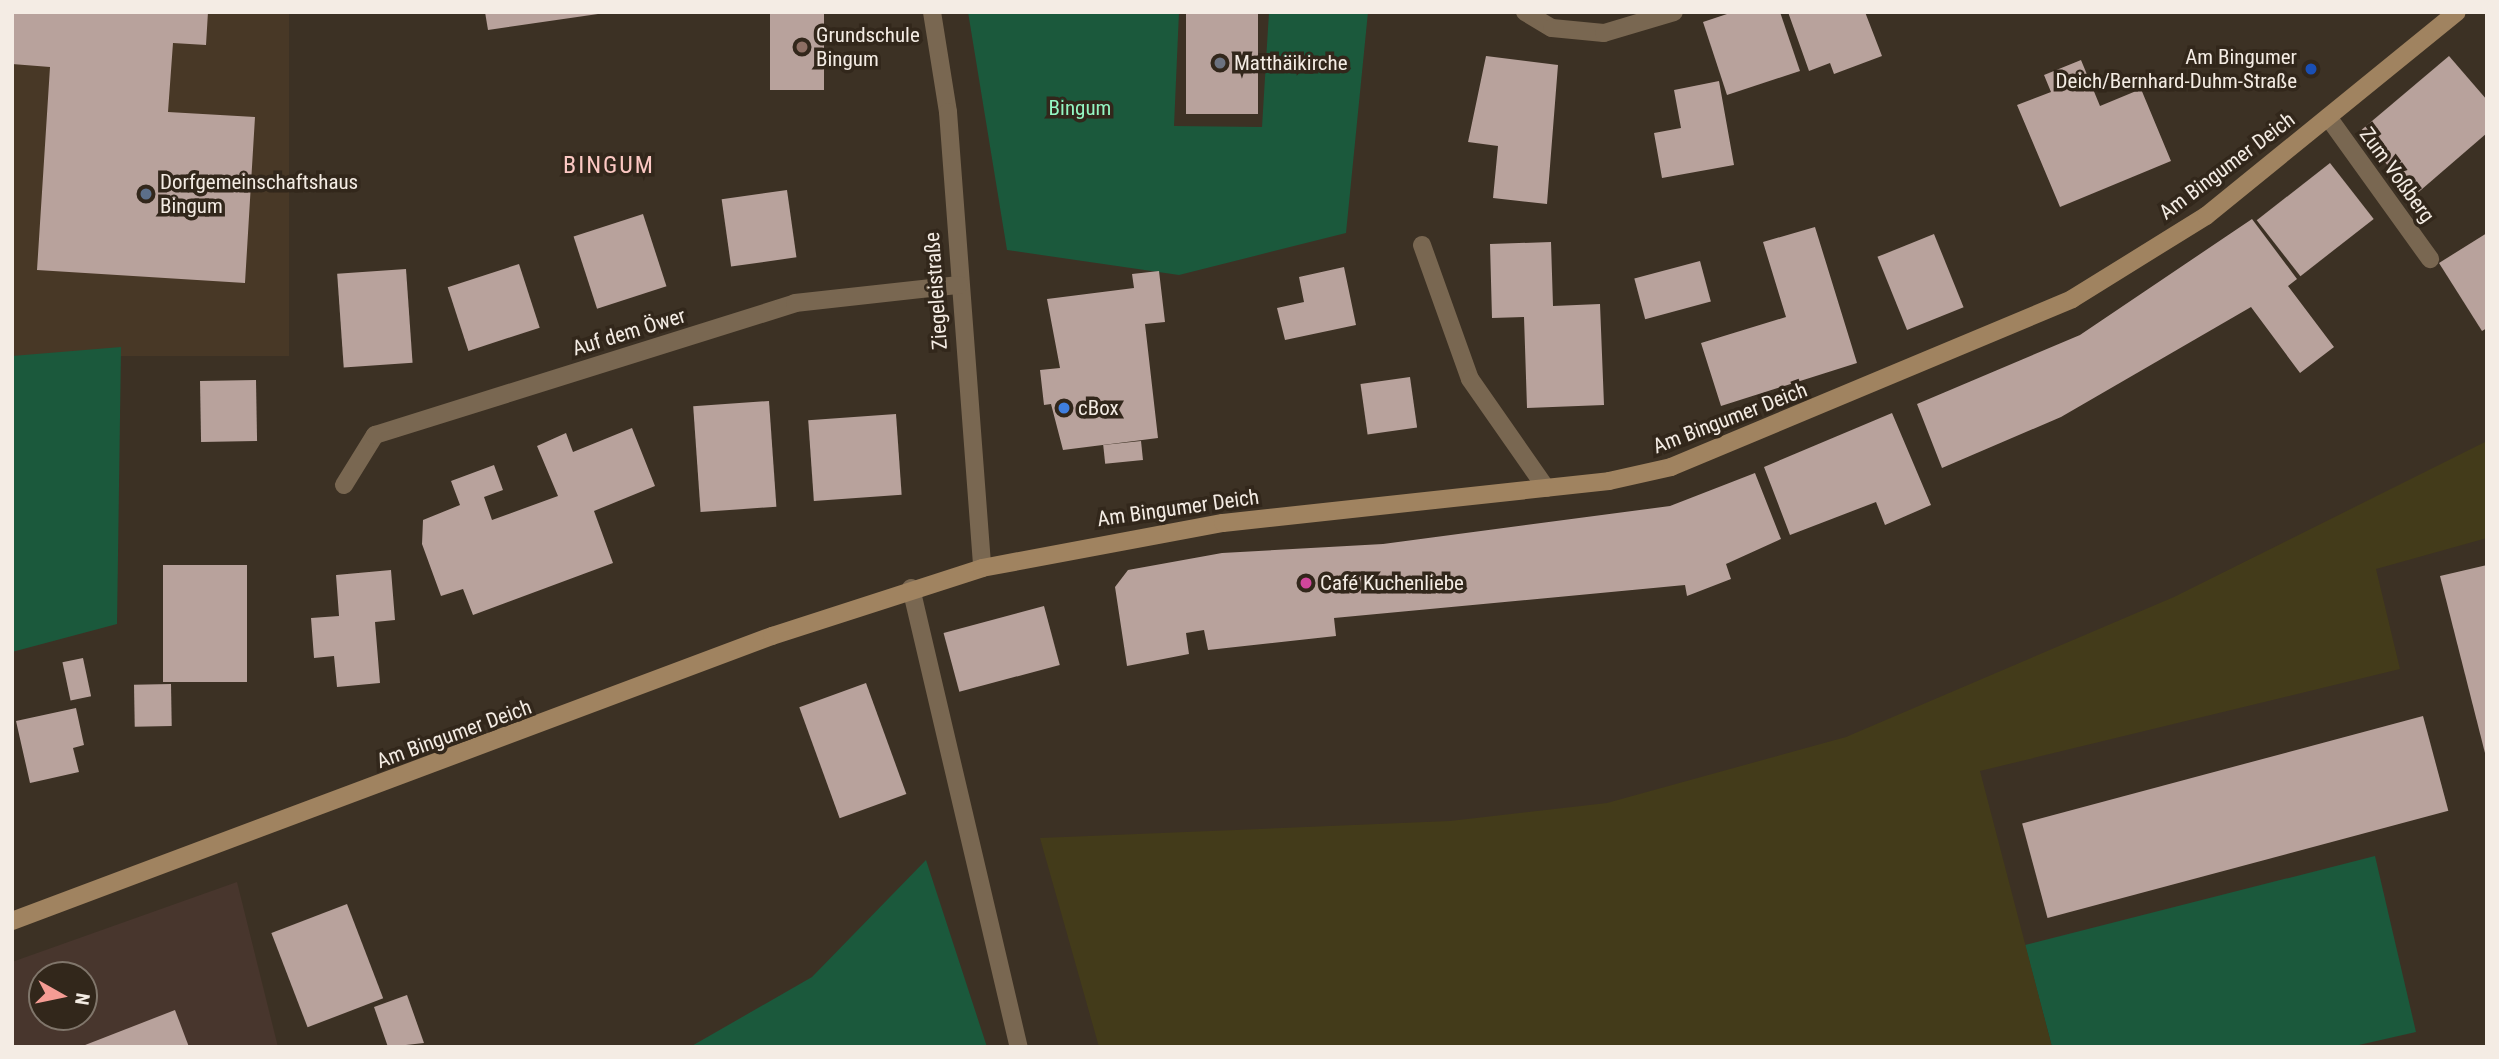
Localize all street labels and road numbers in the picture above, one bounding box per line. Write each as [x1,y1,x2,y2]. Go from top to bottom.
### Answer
street label: Am Bingumer Deich [2154,107,2300,225]
street label: Zum Voßberg [2354,123,2440,227]
street label: Ziegeleistraße [919,231,953,351]
street label: Auf dem Öwer [569,303,689,361]
street label: Am Bingumer Deich [1649,377,1811,459]
street label: Am Bingumer Deich [1096,484,1260,532]
street label: Am Bingumer Deich [373,694,535,774]

